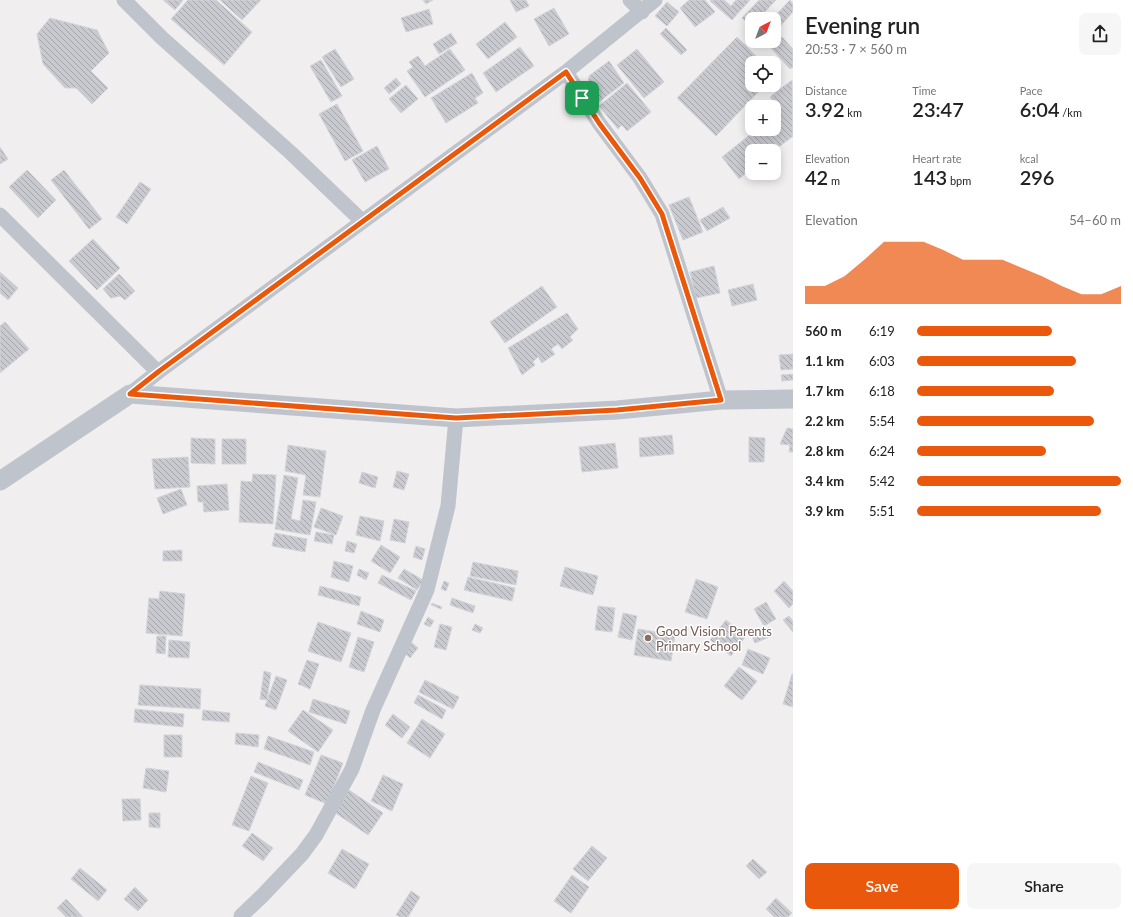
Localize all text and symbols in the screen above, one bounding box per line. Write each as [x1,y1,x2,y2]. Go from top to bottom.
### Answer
north arrow [745,12,781,48]
map controls [745,12,781,180]
text: Evening run [805,12,920,39]
button: share [1079,13,1121,55]
text: 20:53 · 7 × 560 m [805,41,907,57]
button: locate [745,56,781,92]
pin [565,81,599,115]
text: Distance [805,84,847,97]
text: Time [912,84,936,97]
text: Pace [1020,84,1043,97]
icon: arrive [571,87,593,109]
text: 3.92 [805,97,845,121]
text: 23:47 [912,97,964,121]
text: 6:04 [1020,97,1060,121]
button: + [745,100,781,136]
text: km [845,106,862,119]
text: /km [1060,106,1082,119]
button: − [745,144,781,180]
text: Elevation [805,152,850,165]
text: Heart rate [912,152,962,165]
text: kcal [1020,152,1038,165]
text: 42 [805,165,828,189]
text: 143 [912,165,947,189]
text: 296 [1020,165,1054,189]
text: m [828,174,840,187]
text: bpm [947,174,971,187]
text: Elevation [805,212,858,228]
text: 54–60 m [1069,212,1121,228]
text: 560 m [805,323,842,339]
text: 6:19 [869,323,895,339]
text: 1.1 km [805,353,844,369]
text: 6:03 [869,353,895,369]
text: 1.7 km [805,383,844,399]
text: 6:18 [869,383,895,399]
text: 2.2 km [805,413,844,429]
text: 5:54 [869,413,895,429]
text: 2.8 km [805,443,844,459]
text: 6:24 [869,443,895,459]
text: 3.4 km [805,473,844,489]
text: 5:42 [869,473,895,489]
text: 3.9 km [805,503,844,519]
text: 5:51 [869,503,895,519]
place label: Good Vision Parents Primary School [656,623,772,654]
marker: Good Vision Parents Primary School [643,633,653,643]
button: Save [805,863,959,909]
button: Share [967,863,1121,909]

